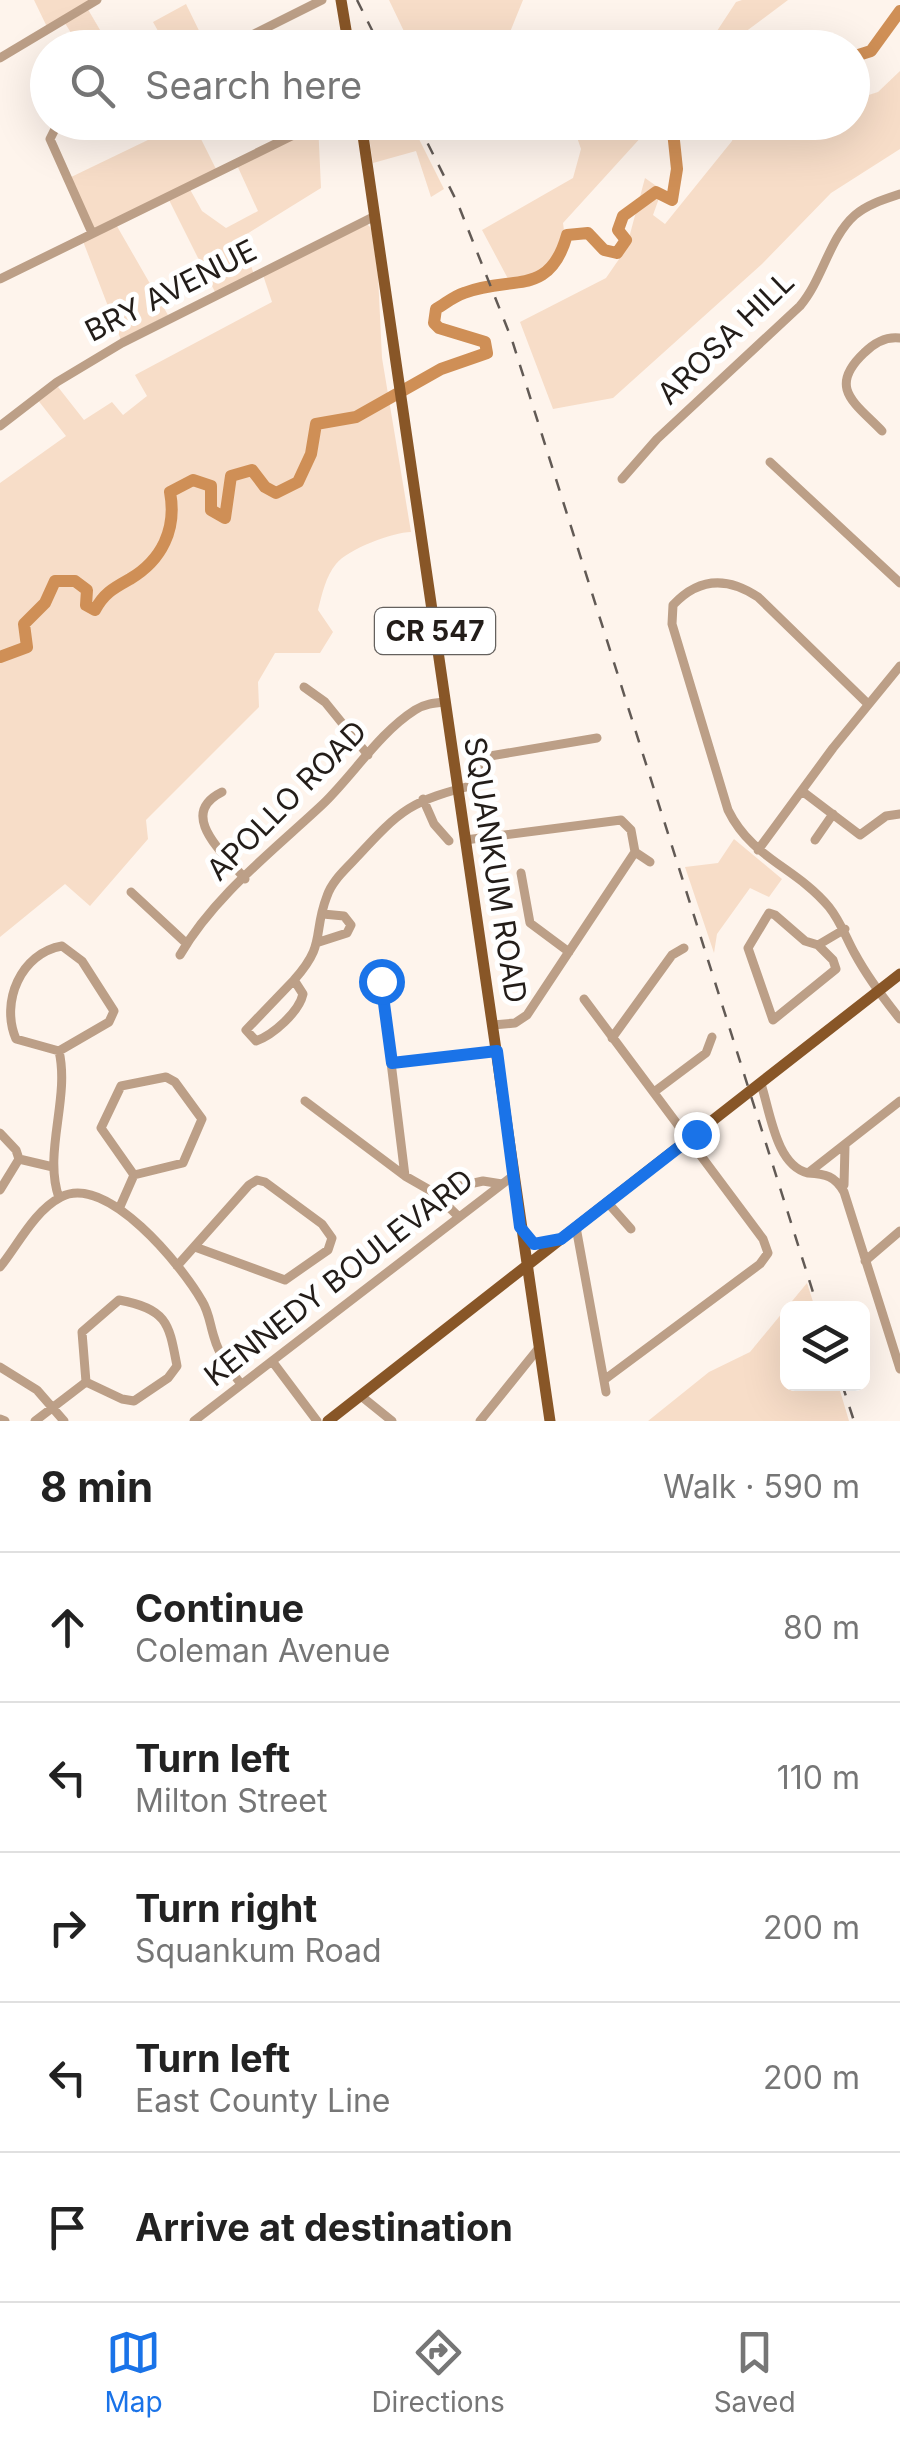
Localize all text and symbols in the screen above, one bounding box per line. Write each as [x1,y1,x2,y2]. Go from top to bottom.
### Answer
search box [30,30,870,140]
icon: search [65,58,120,113]
text: Search here [145,62,362,108]
street label: BRY AVENUE [79,232,262,349]
street label: AROSA HILL [650,263,801,411]
road number: CR 547 [375,608,495,654]
street label: APOLLO ROAD [199,713,374,888]
street label: SQUANKUM ROAD [457,734,535,1005]
route start [359,959,405,1005]
route end [674,1112,720,1158]
street label: KENNEDY BOULEVARD [197,1161,480,1393]
map controls [780,1301,870,1391]
button: layers [780,1301,870,1391]
text: 8 min [40,1461,153,1512]
text: Walk · 590 m [663,1467,860,1506]
text: Continue [135,1585,304,1631]
icon: ahead [40,1600,95,1655]
text: 80 m [783,1608,860,1647]
text: Coleman Avenue [135,1631,390,1670]
text: Turn left [135,1735,290,1781]
icon: left [40,1750,95,1805]
text: 110 m [777,1758,860,1797]
text: Milton Street [135,1781,327,1820]
text: Turn right [135,1885,317,1931]
icon: right [40,1900,95,1955]
text: 200 m [763,1908,860,1947]
text: Squankum Road [135,1931,382,1970]
text: Turn left [135,2035,290,2081]
icon: left [40,2050,95,2105]
text: 200 m [763,2058,860,2097]
text: East County Line [135,2081,390,2120]
icon: arrive [40,2200,95,2255]
text: Arrive at destination [135,2204,513,2250]
tab: Map [104,2325,163,2419]
tab: Directions [371,2325,505,2419]
tab: Saved [714,2325,796,2419]

